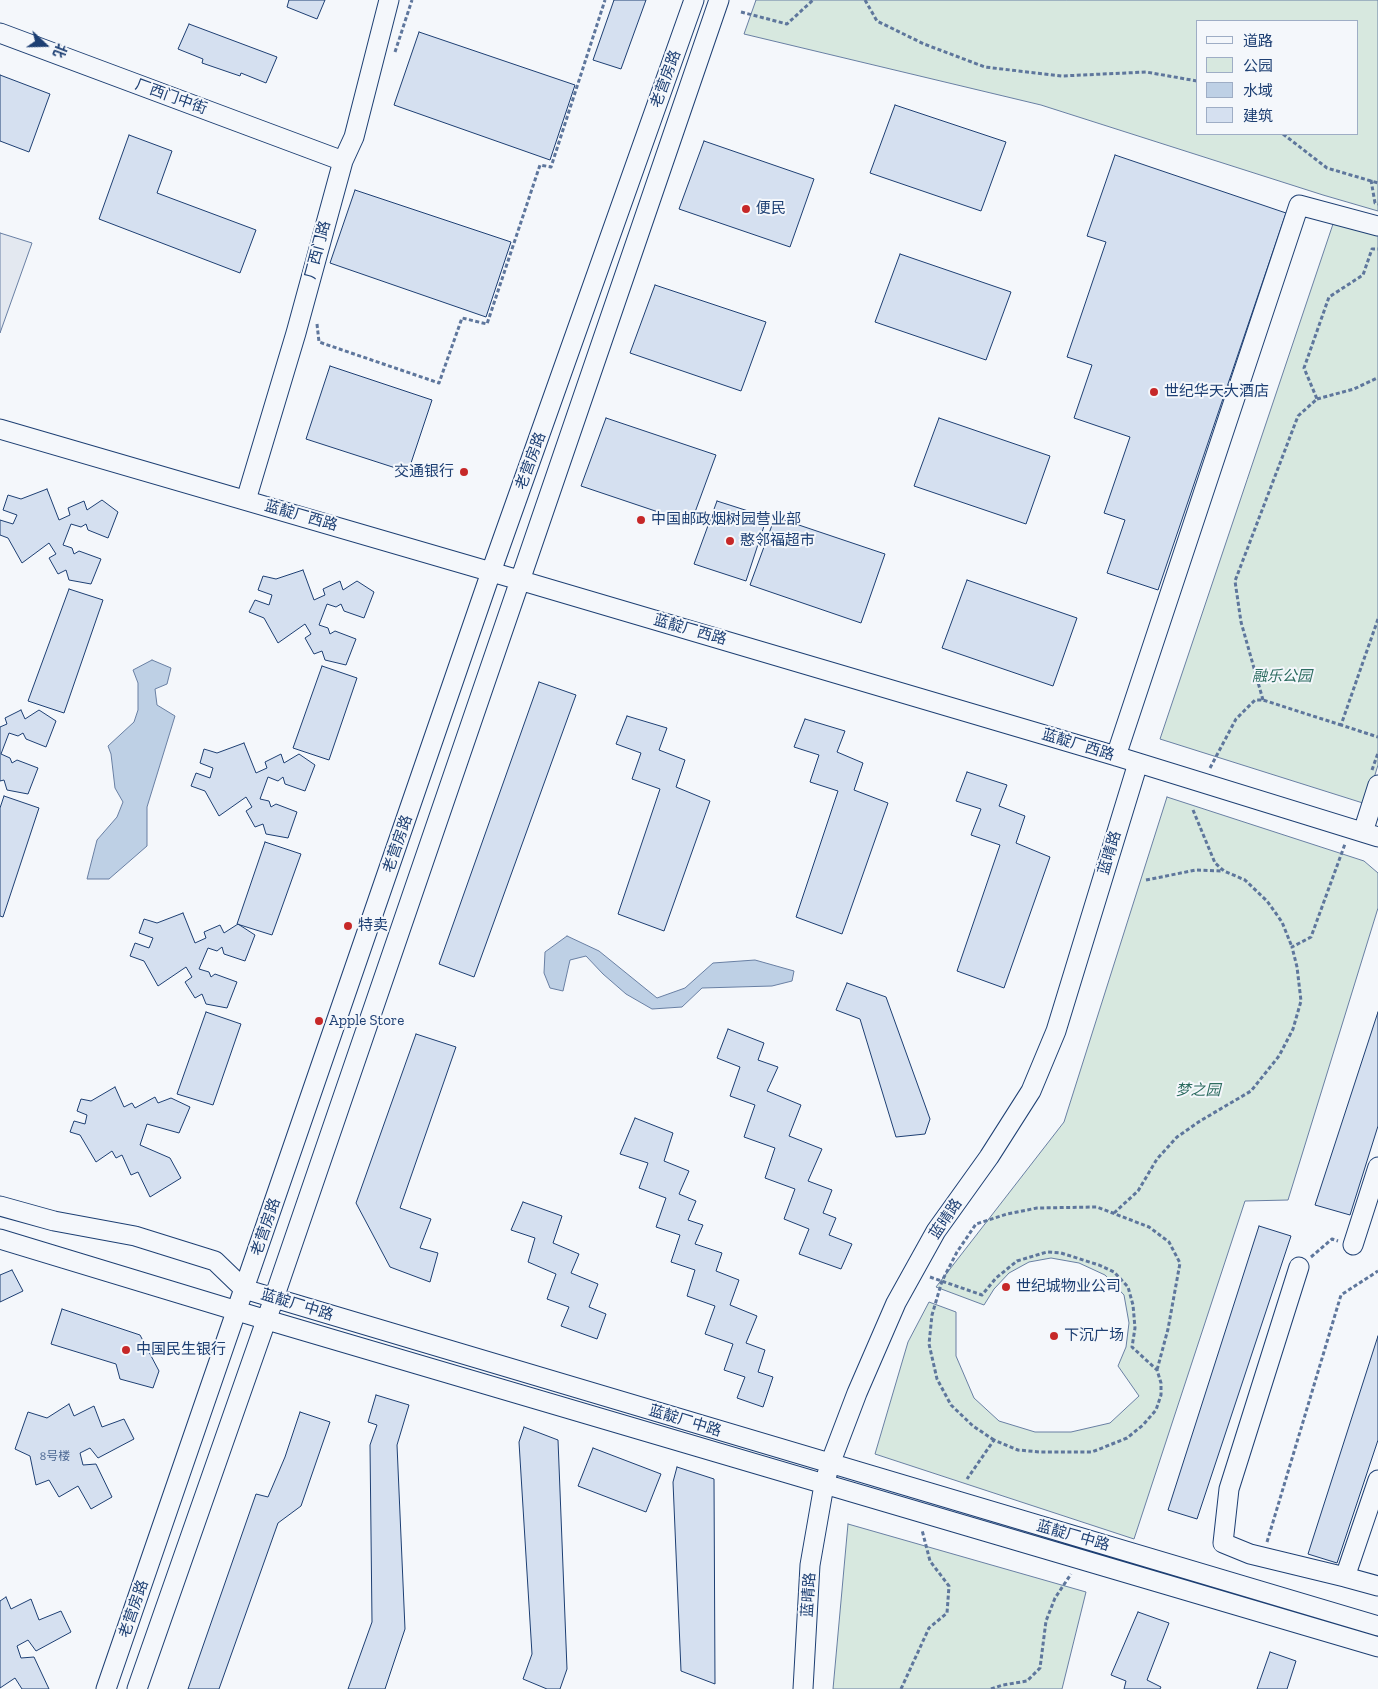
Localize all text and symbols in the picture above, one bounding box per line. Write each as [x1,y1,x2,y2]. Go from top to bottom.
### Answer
north arrow [20,20,70,70]
legend [1196,20,1358,135]
text: 道路 [1243,32,1273,50]
text: 北 [49,41,70,60]
street label: 老营房路 [647,48,685,110]
text: 公园 [1243,57,1273,75]
street label: 厂西门中街 [133,76,209,118]
text: 水域 [1243,82,1273,100]
text: 建筑 [1243,107,1273,125]
place label: 便民 [756,200,786,218]
marker: 便民 [740,203,752,215]
street label: 厂西门路 [302,219,334,281]
place label: 世纪华天大酒店 [1164,383,1269,401]
marker: 世纪华天大酒店 [1148,386,1160,398]
street label: 老营房路 [512,430,550,492]
place label: 交通银行 [394,463,454,481]
marker: 交通银行 [458,466,470,478]
street label: 蓝靛厂西路 [262,497,340,535]
place label: 中国邮政烟树园营业部 [651,511,801,529]
marker: 中国邮政烟树园营业部 [635,514,647,526]
place label: 憨邻福超市 [740,532,815,550]
marker: 憨邻福超市 [724,535,736,547]
street label: 蓝靛厂西路 [651,611,729,649]
park label: 融乐公园 [1252,668,1312,686]
street label: 蓝靛厂西路 [1040,725,1116,765]
street label: 老营房路 [380,813,416,875]
street label: 蓝晴路 [1095,829,1125,877]
place label: 特卖 [358,917,388,935]
marker: 特卖 [342,920,354,932]
place label: Apple Store [329,1012,404,1030]
marker: Apple Store [313,1015,325,1027]
park label: 梦之园 [1176,1082,1220,1100]
street label: 蓝晴路 [926,1195,966,1243]
street label: 老营房路 [248,1196,284,1258]
place label: 世纪城物业公司 [1016,1278,1121,1296]
marker: 世纪城物业公司 [1000,1281,1012,1293]
street label: 蓝靛厂中路 [259,1285,335,1325]
place label: 下沉广场 [1064,1327,1124,1345]
marker: 下沉广场 [1048,1330,1060,1342]
place label: 中国民生银行 [136,1341,226,1359]
marker: 中国民生银行 [120,1344,132,1356]
street label: 蓝靛厂中路 [647,1401,723,1441]
house number: 8号楼 [40,1450,70,1464]
street label: 蓝靛厂中路 [1034,1517,1112,1555]
street label: 蓝晴路 [798,1572,820,1618]
street label: 老营房路 [116,1578,152,1640]

